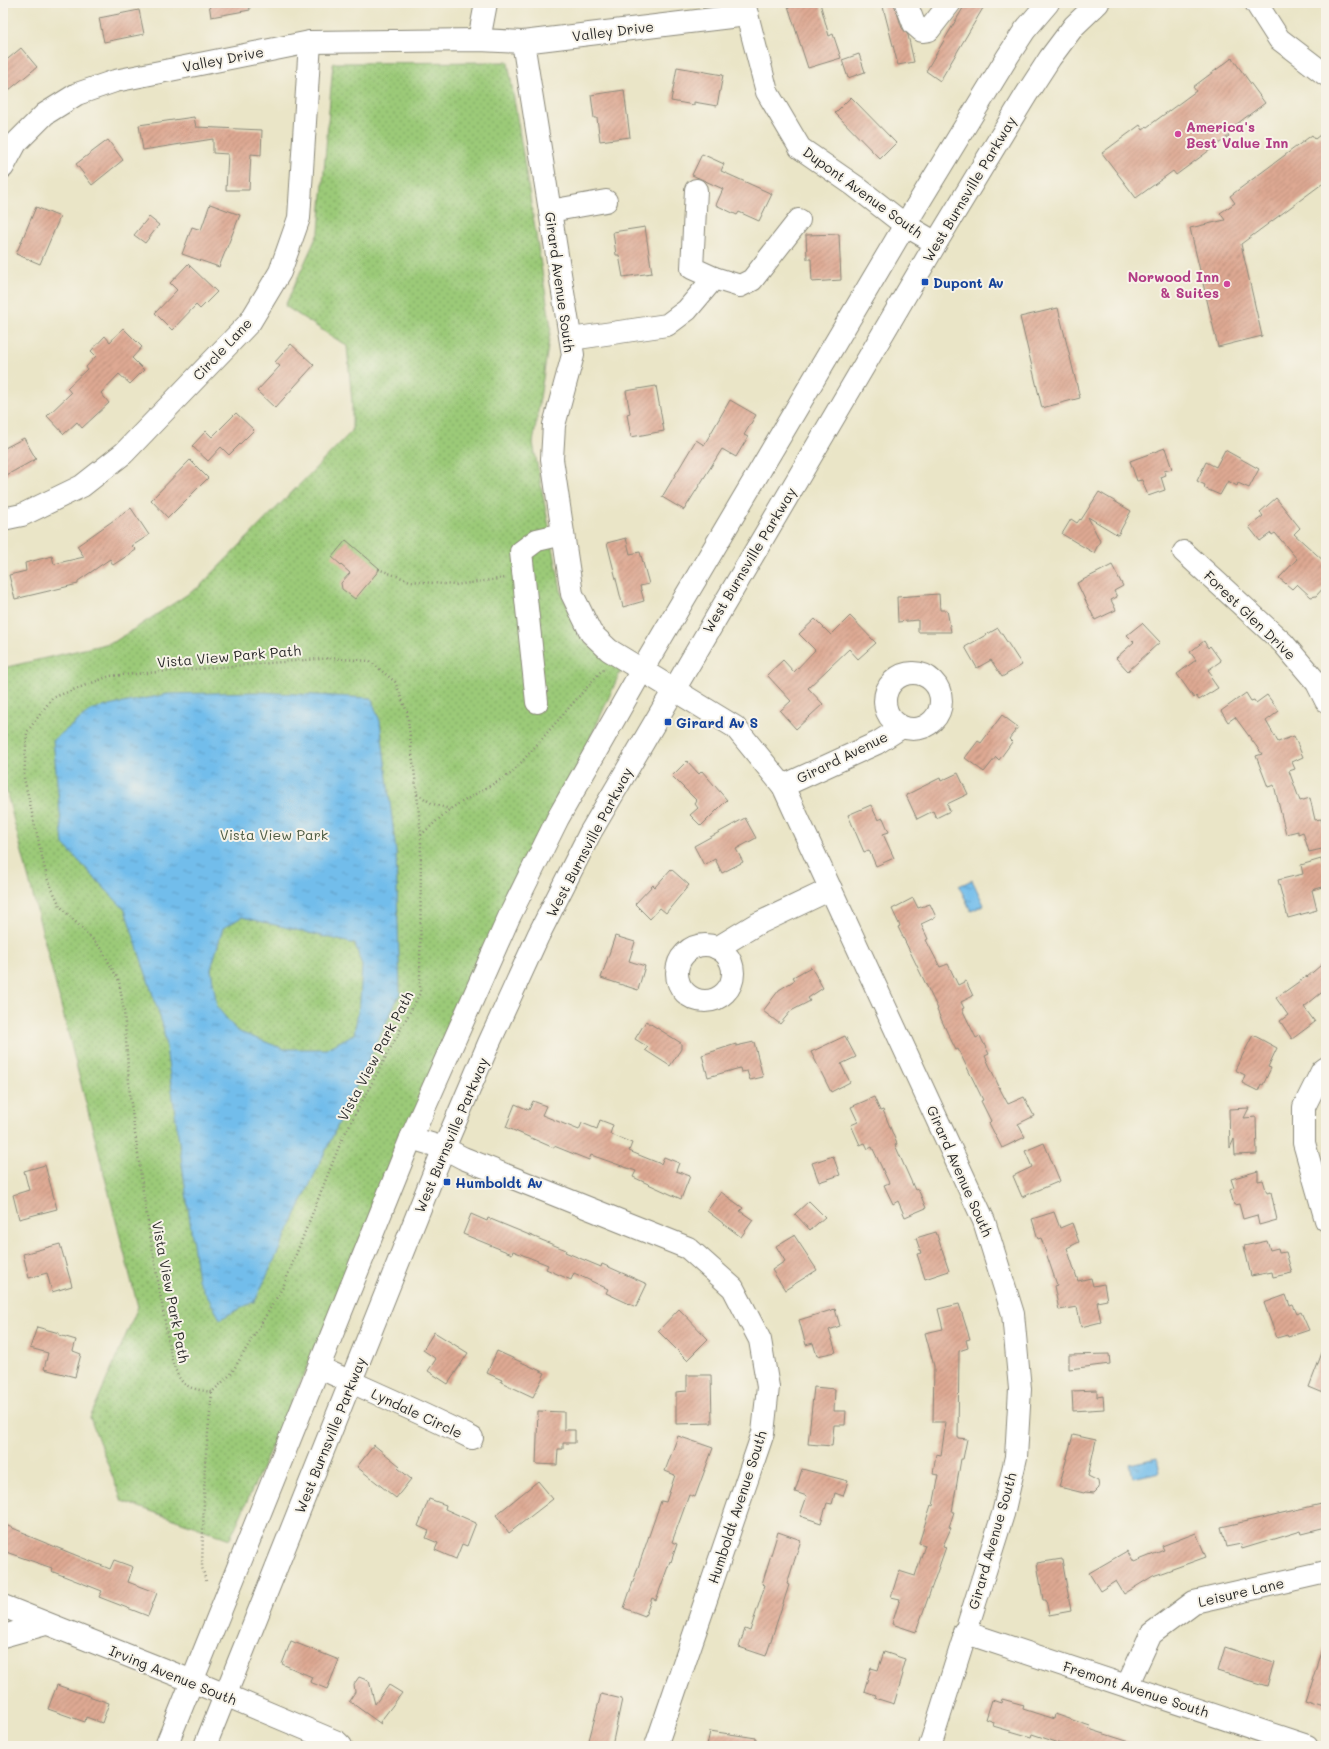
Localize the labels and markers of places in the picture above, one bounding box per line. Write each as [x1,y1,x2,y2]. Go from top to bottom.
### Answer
place label: America's Best Value Inn [1186,117,1288,152]
marker: America's Best Value Inn [1173,129,1183,139]
place label: Norwood Inn & Suites [1128,267,1219,302]
place label: Dupont Av [933,273,1004,292]
marker: Dupont Av [920,277,930,287]
marker: Norwood Inn & Suites [1222,279,1232,289]
place label: Girard Av S [676,713,758,732]
marker: Girard Av S [663,717,673,727]
place label: Humboldt Av [455,1173,543,1192]
marker: Humboldt Av [442,1177,452,1187]

